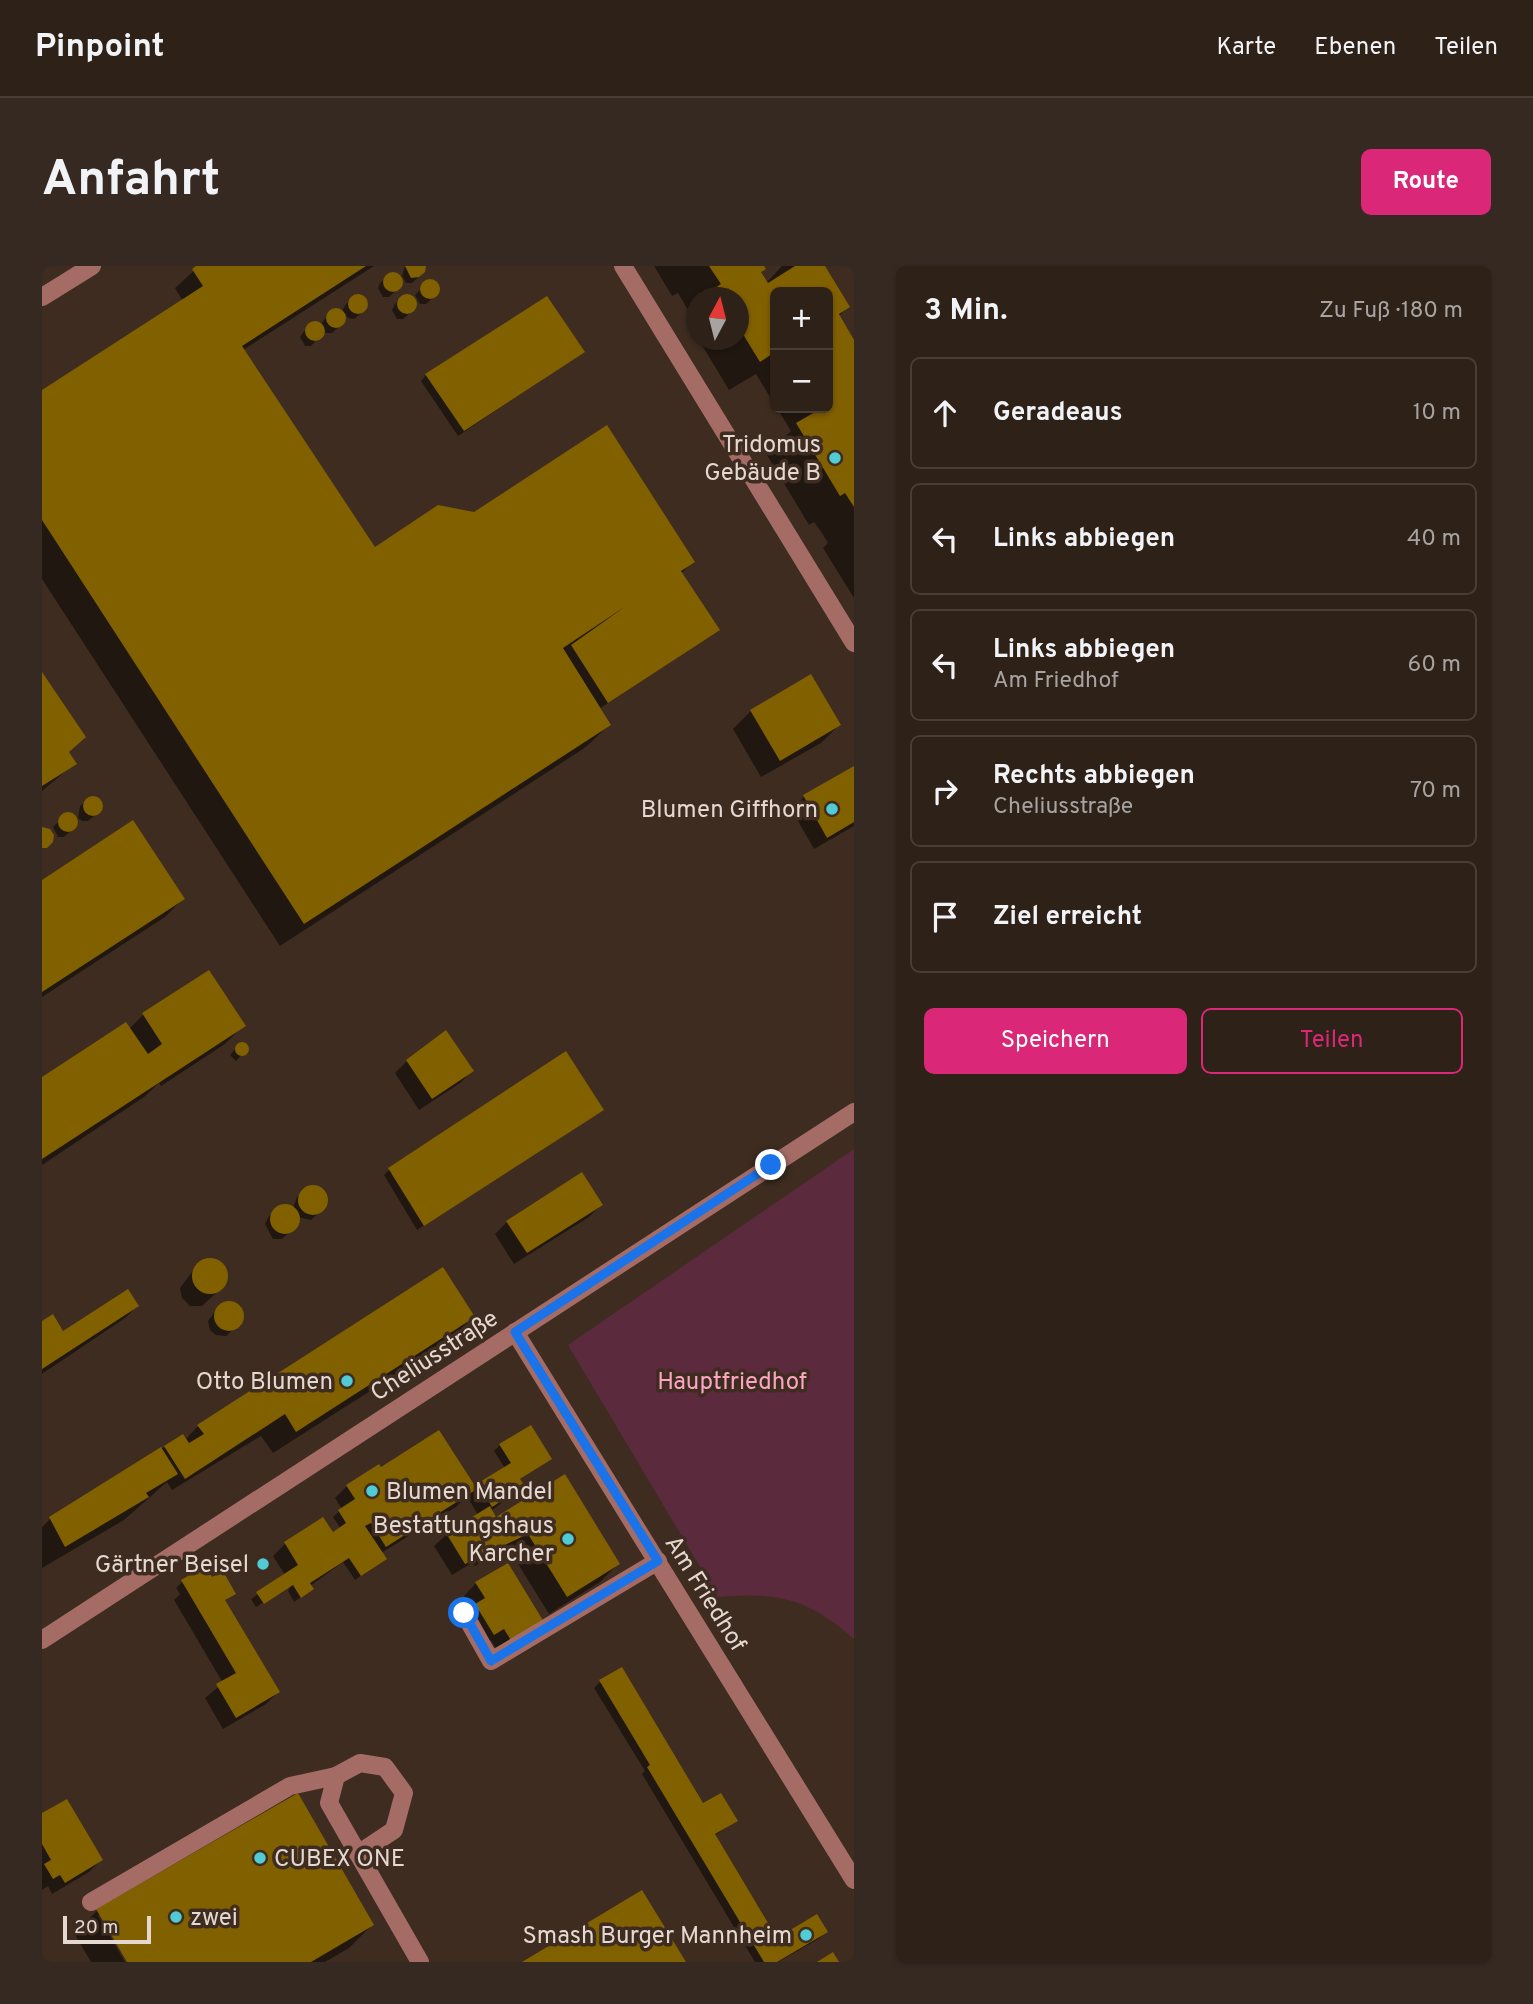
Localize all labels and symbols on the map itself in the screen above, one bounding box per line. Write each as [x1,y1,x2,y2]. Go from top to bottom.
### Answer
north arrow [686,287,749,350]
place label: Tridomus Gebäude B [704,431,821,489]
marker: Tridomus Gebäude B [827,450,843,466]
place label: Blumen Giffhorn [641,796,818,826]
marker: Blumen Giffhorn [824,801,840,817]
route end [755,1149,786,1180]
street label: Cheliusstraße [366,1304,505,1409]
place label: Otto Blumen [196,1368,333,1398]
park label: Hauptfriedhof [657,1368,807,1398]
marker: Otto Blumen [339,1373,355,1389]
place label: Blumen Mandel [386,1478,553,1508]
marker: Blumen Mandel [364,1483,380,1499]
place label: Bestattungshaus Karcher [373,1512,554,1570]
marker: Bestattungshaus Karcher [560,1531,576,1547]
street label: Am Friedhof [657,1531,752,1658]
place label: Gärtner Beisel [95,1551,249,1581]
marker: Gärtner Beisel [255,1556,271,1572]
route start [448,1597,479,1628]
place label: CUBEX ONE [274,1845,405,1875]
marker: CUBEX ONE [252,1850,268,1866]
place label: zwei [190,1904,238,1934]
marker: zwei [168,1909,184,1925]
scale bar [63,1913,150,1945]
place label: Smash Burger Mannheim [522,1922,792,1952]
marker: Smash Burger Mannheim [798,1927,814,1943]

